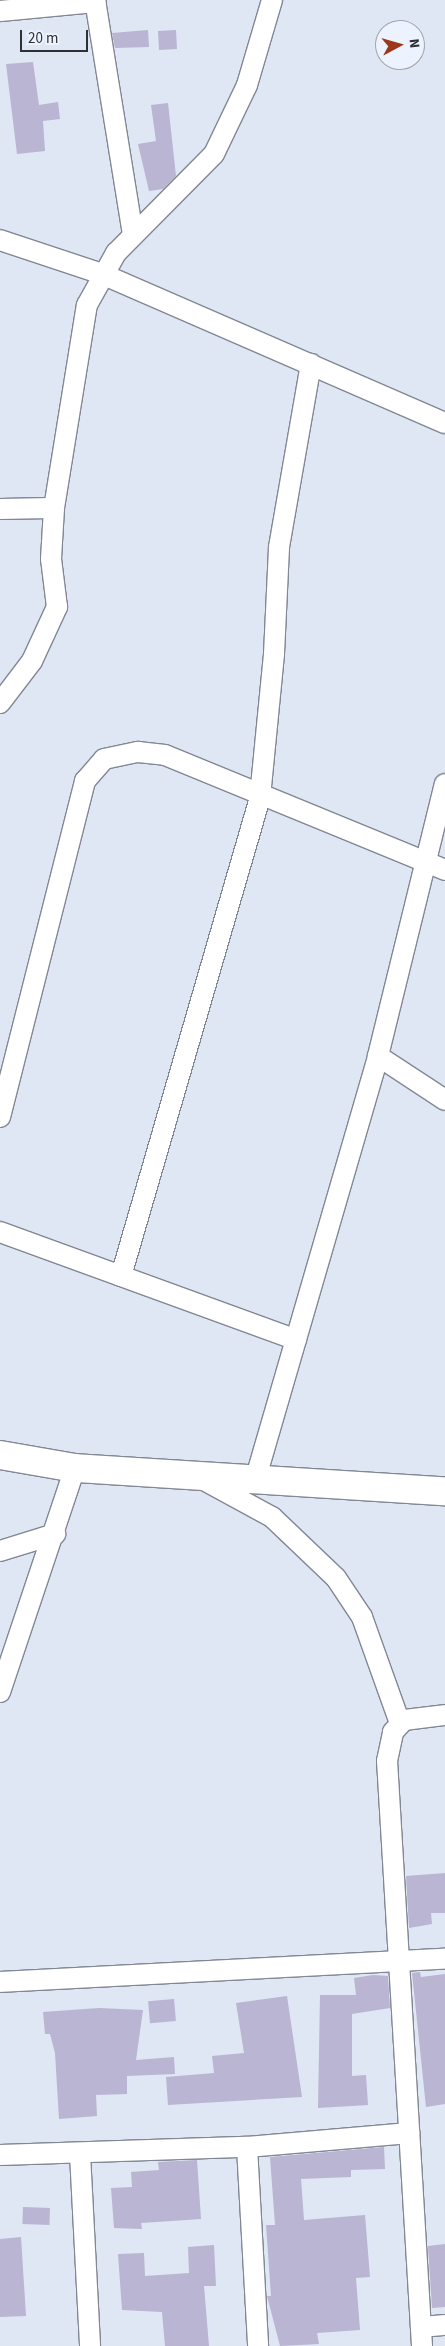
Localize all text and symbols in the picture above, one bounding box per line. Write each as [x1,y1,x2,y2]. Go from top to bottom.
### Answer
scale bar [22,20,90,52]
north arrow [375,20,425,70]
text: 20 m [28,28,58,49]
text: N [403,38,424,49]

